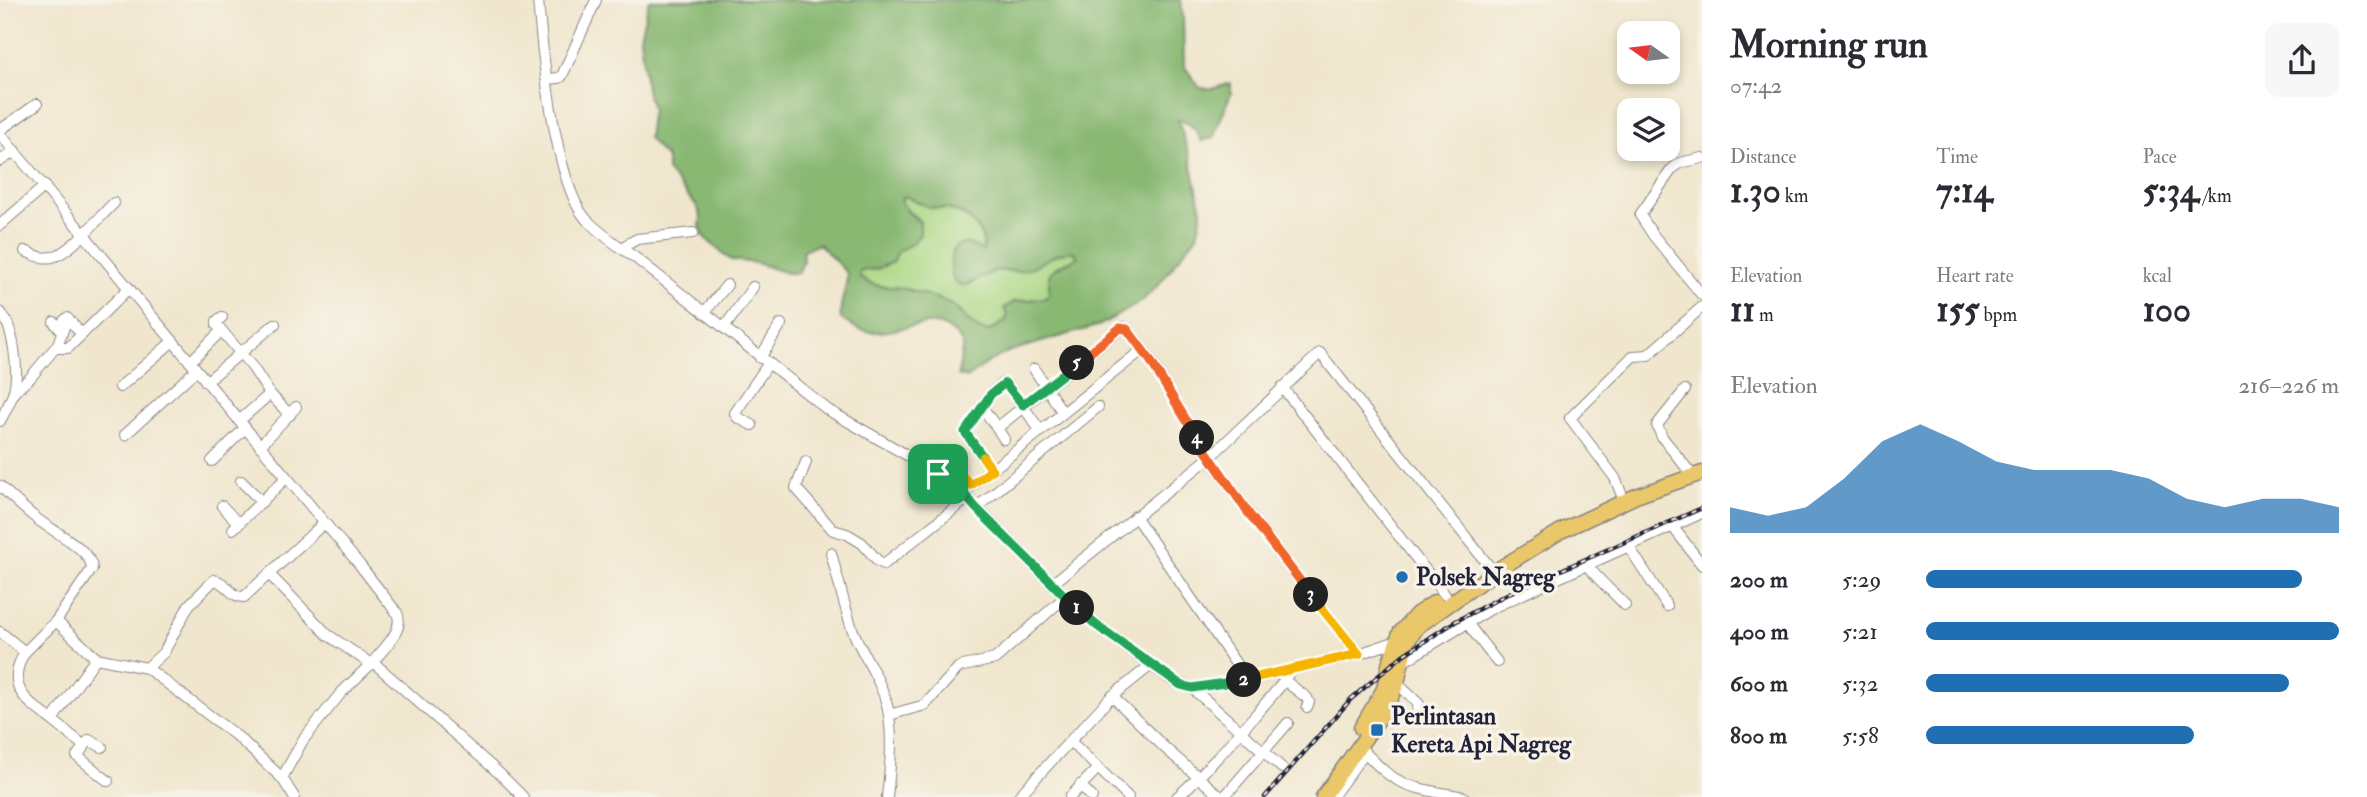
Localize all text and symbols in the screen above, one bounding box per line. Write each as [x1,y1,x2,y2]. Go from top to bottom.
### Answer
north arrow [1617,21,1680,84]
map controls [1617,21,1680,161]
text: Morning run [1730,21,1928,69]
button: share [2265,23,2339,97]
text: 07:42 [1730,71,1782,100]
button: layers [1617,98,1680,161]
text: Distance [1730,145,1796,169]
text: Time [1936,145,1978,169]
text: Pace [2143,145,2177,169]
text: 1.30 [1730,169,1781,213]
text: 7:14 [1936,169,1992,213]
text: 5:34 [2143,169,2199,213]
text: km [1781,184,1808,208]
text: /km [2199,184,2232,208]
text: Elevation [1730,264,1802,288]
text: Heart rate [1936,264,2014,288]
text: kcal [2143,264,2172,288]
text: 11 [1730,288,1755,332]
text: 155 [1936,288,1979,332]
text: 100 [2143,288,2191,332]
text: m [1755,303,1774,327]
text: bpm [1979,303,2017,327]
pin: 5 [1060,346,1094,380]
text: 5 [1072,350,1081,374]
text: Elevation [1730,371,1818,400]
text: 216–226 m [2238,371,2339,400]
pin: 4 [1180,420,1214,456]
text: 4 [1191,425,1202,449]
pin [908,444,968,504]
icon: arrive [919,455,957,493]
place label: Polsek Nagreg [1416,562,1556,593]
text: 200 m [1730,565,1788,594]
text: 5:29 [1842,565,1881,594]
marker: Polsek Nagreg [1394,569,1410,585]
pin: 3 [1294,578,1328,612]
text: 3 [1307,582,1314,606]
pin: 1 [1060,590,1094,626]
text: 1 [1073,595,1080,619]
text: 400 m [1730,617,1789,646]
text: 5:21 [1842,617,1878,646]
pin: 2 [1226,662,1262,698]
text: 2 [1239,667,1248,691]
text: 600 m [1730,669,1788,698]
text: 5:32 [1842,669,1878,698]
place label: Perlintasan Kereta Api Nagreg [1391,701,1572,760]
text: 800 m [1730,721,1787,750]
text: 5:58 [1842,721,1879,750]
marker: Perlintasan Kereta Api Nagreg [1369,722,1385,738]

